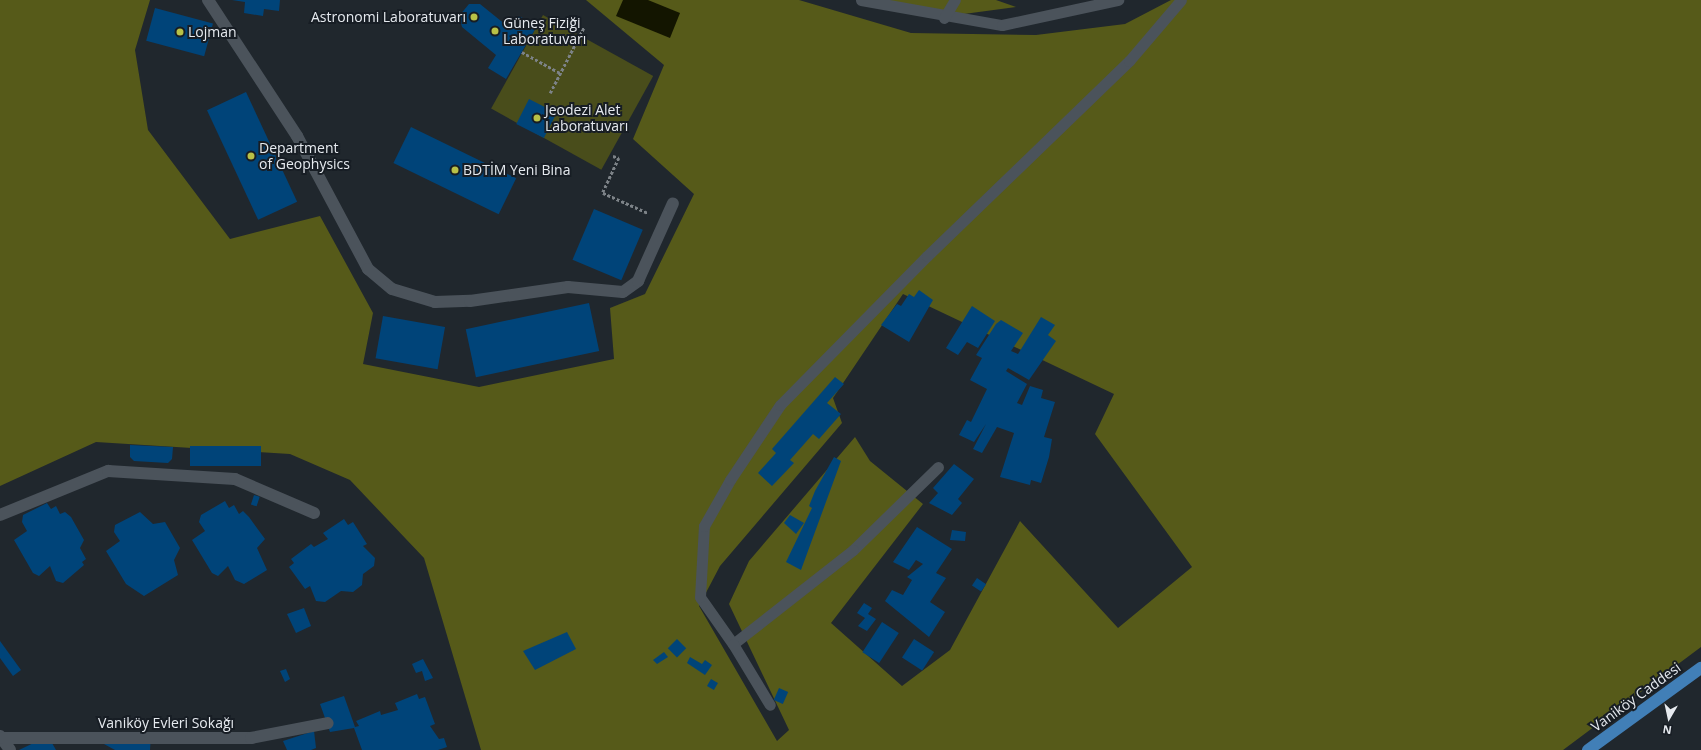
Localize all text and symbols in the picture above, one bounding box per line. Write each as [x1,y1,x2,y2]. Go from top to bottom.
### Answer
place label: Astronomi Laboratuvarı [311,9,466,25]
marker: Astronomi Laboratuvarı [469,12,479,22]
place label: Güneş Fiziği Laboratuvarı [503,15,586,48]
place label: Lojman [188,24,237,40]
marker: Güneş Fiziği Laboratuvarı [490,26,500,36]
marker: Lojman [175,27,185,37]
place label: Jeodezi Alet Laboratuvarı [545,102,628,134]
marker: Jeodezi Alet Laboratuvarı [532,113,542,123]
place label: Department of Geophysics [259,140,350,172]
marker: Department of Geophysics [246,151,256,161]
place label: BDTİM Yeni Bina [463,162,570,178]
marker: BDTİM Yeni Bina [450,165,460,175]
street label: Vaniköy Caddesi [1588,659,1684,735]
north arrow [1649,698,1689,738]
street label: Vaniköy Evleri Sokağı [98,715,234,731]
text: N [1661,722,1673,738]

